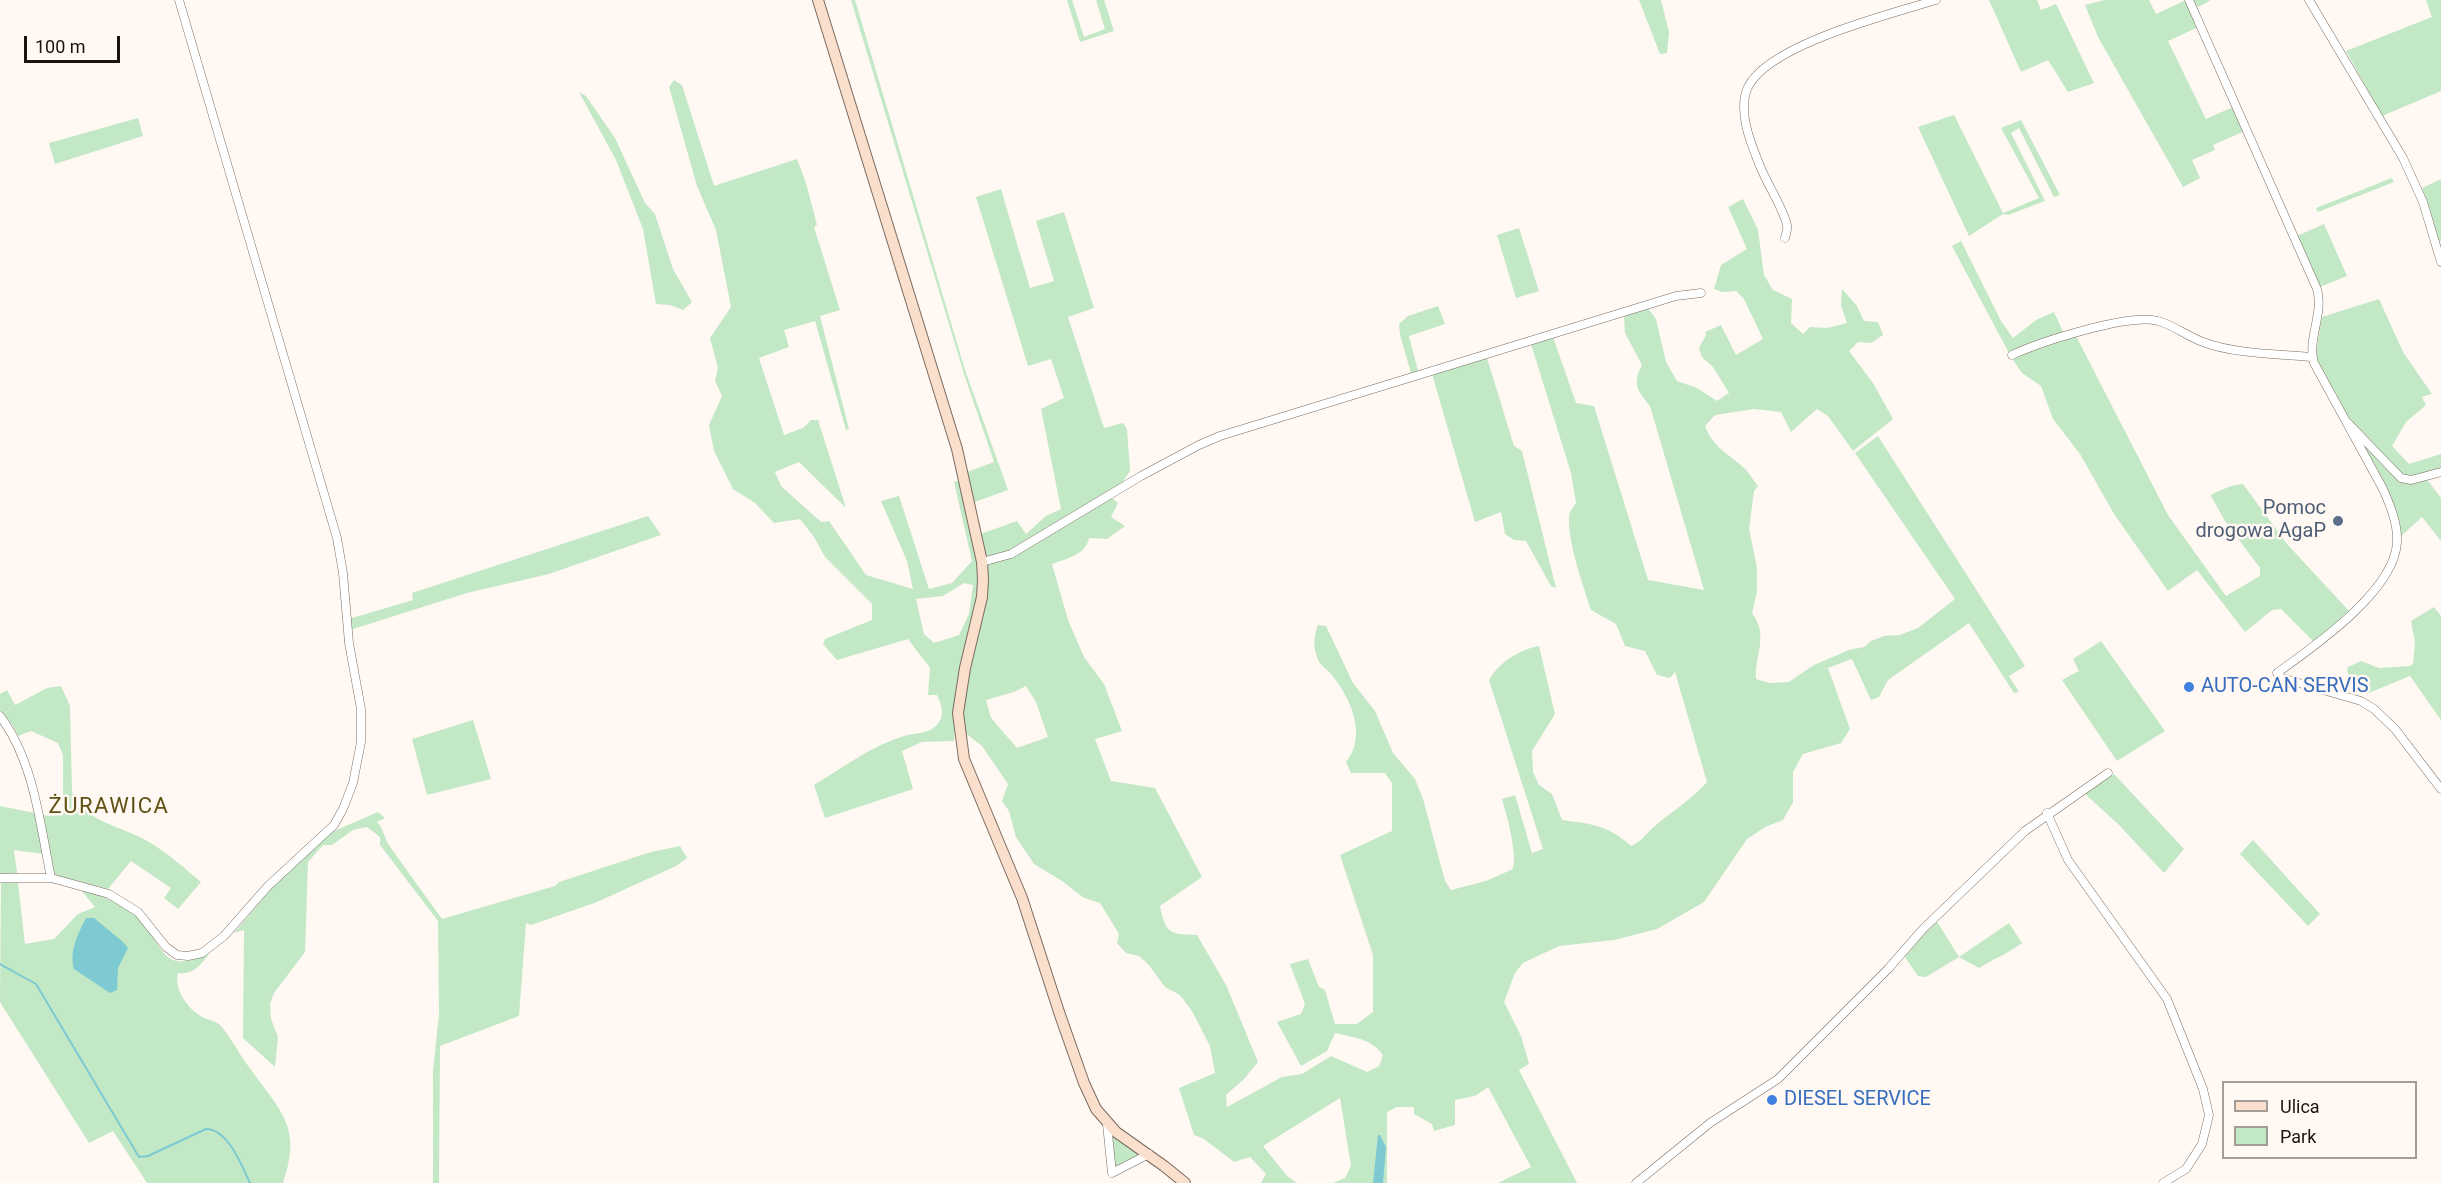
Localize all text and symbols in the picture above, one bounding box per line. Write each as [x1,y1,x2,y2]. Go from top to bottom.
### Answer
scale bar [27,24,123,62]
text: 100 m [35,36,86,57]
place label: Pomoc drogowa AgaP [2195,497,2326,544]
marker: Pomoc drogowa AgaP [2331,514,2345,528]
place label: AUTO-CAN SERVIS [2201,675,2369,699]
marker: AUTO-CAN SERVIS [2182,680,2196,694]
district label: ŻURAWICA [49,794,169,820]
legend [2222,1081,2417,1159]
place label: DIESEL SERVICE [1784,1088,1931,1112]
marker: DIESEL SERVICE [1765,1093,1779,1107]
text: Ulica [2280,1096,2320,1117]
text: Park [2280,1126,2316,1147]

